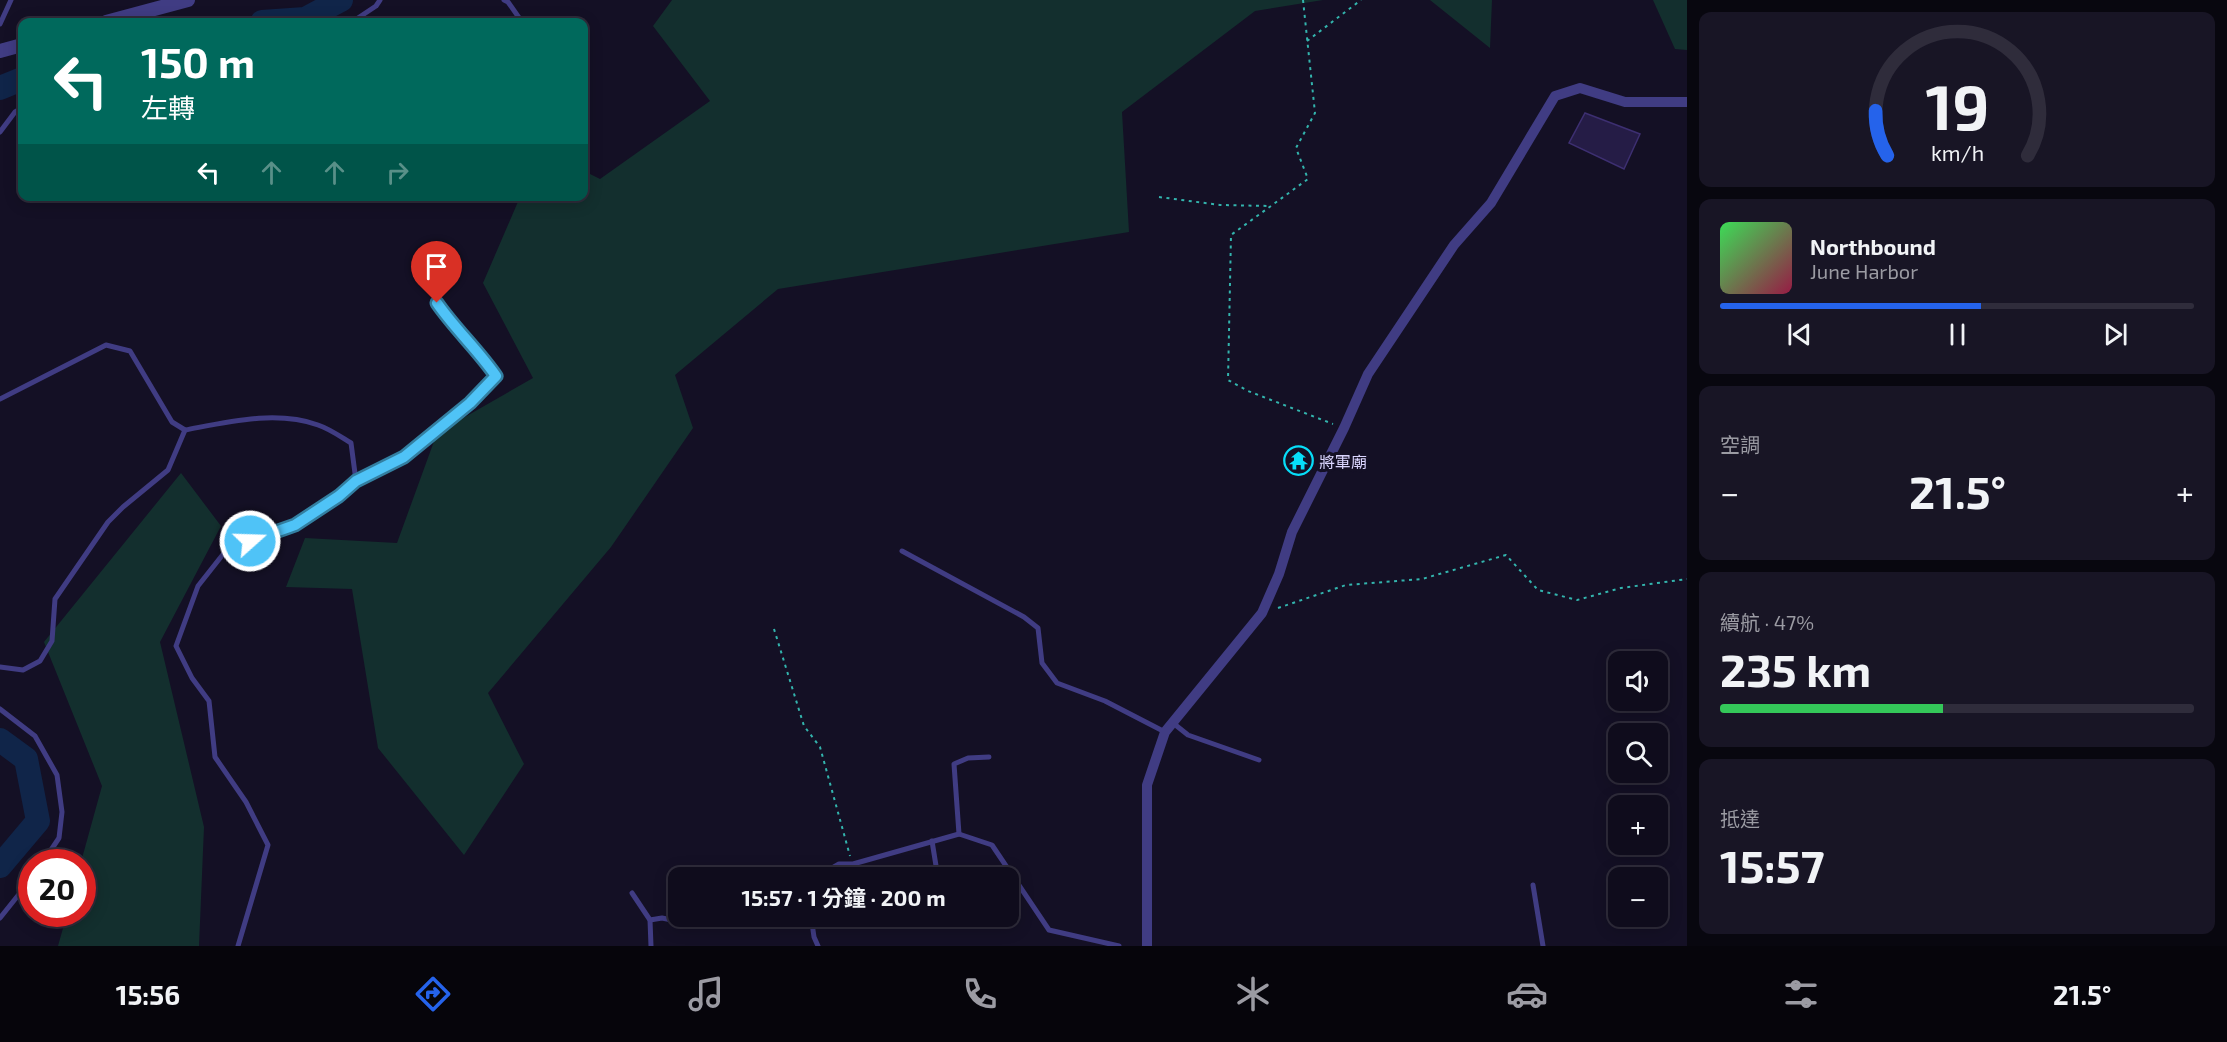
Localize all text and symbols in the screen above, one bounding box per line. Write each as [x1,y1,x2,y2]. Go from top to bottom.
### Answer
text: 150 m [141,36,255,86]
icon: left [42,42,120,120]
text: 19 [1925,69,1989,144]
text: 左轉 [141,91,195,123]
text: km/h [1930,141,1984,166]
icon: left [192,156,225,189]
icon: ahead [255,156,288,189]
icon: ahead [318,156,351,189]
icon: right [381,156,414,189]
text: Northbound [1810,233,1936,259]
pin [411,241,462,303]
icon: arrive [420,250,453,283]
text: June Harbor [1810,259,1918,283]
icon: previous [1783,318,1816,351]
icon: pause [1941,318,1974,351]
icon: next [2099,318,2132,351]
text: 空調 [1720,432,1760,456]
temple icon: 將軍廟 [1282,445,1314,477]
place label: 將軍廟 [1319,452,1367,471]
text: 21.5° [1909,464,2006,518]
text: − [1720,472,1739,512]
text: + [2176,472,2194,512]
position arrow [218,509,282,573]
text: 續航 · 47% [1720,610,1814,634]
text: 235 km [1720,642,1871,696]
map controls [1608,651,1668,927]
button: sound [1608,651,1668,711]
button: search [1608,723,1668,783]
button: + [1608,795,1668,855]
text: 抵達 [1720,806,1760,830]
text: 15:57 [1720,838,1824,892]
speed limit sign: 20 [18,849,96,927]
button: − [1608,867,1668,927]
text: 15:57 · 1 分鐘 · 200 m [741,884,946,910]
icon: directions [412,973,454,1015]
icon: music [685,973,727,1015]
icon: phone [959,973,1001,1015]
icon: climate [1232,973,1274,1015]
icon: car [1506,973,1548,1015]
icon: filters [1780,973,1822,1015]
text: 15:56 [116,978,180,1010]
text: 21.5° [2053,978,2111,1010]

